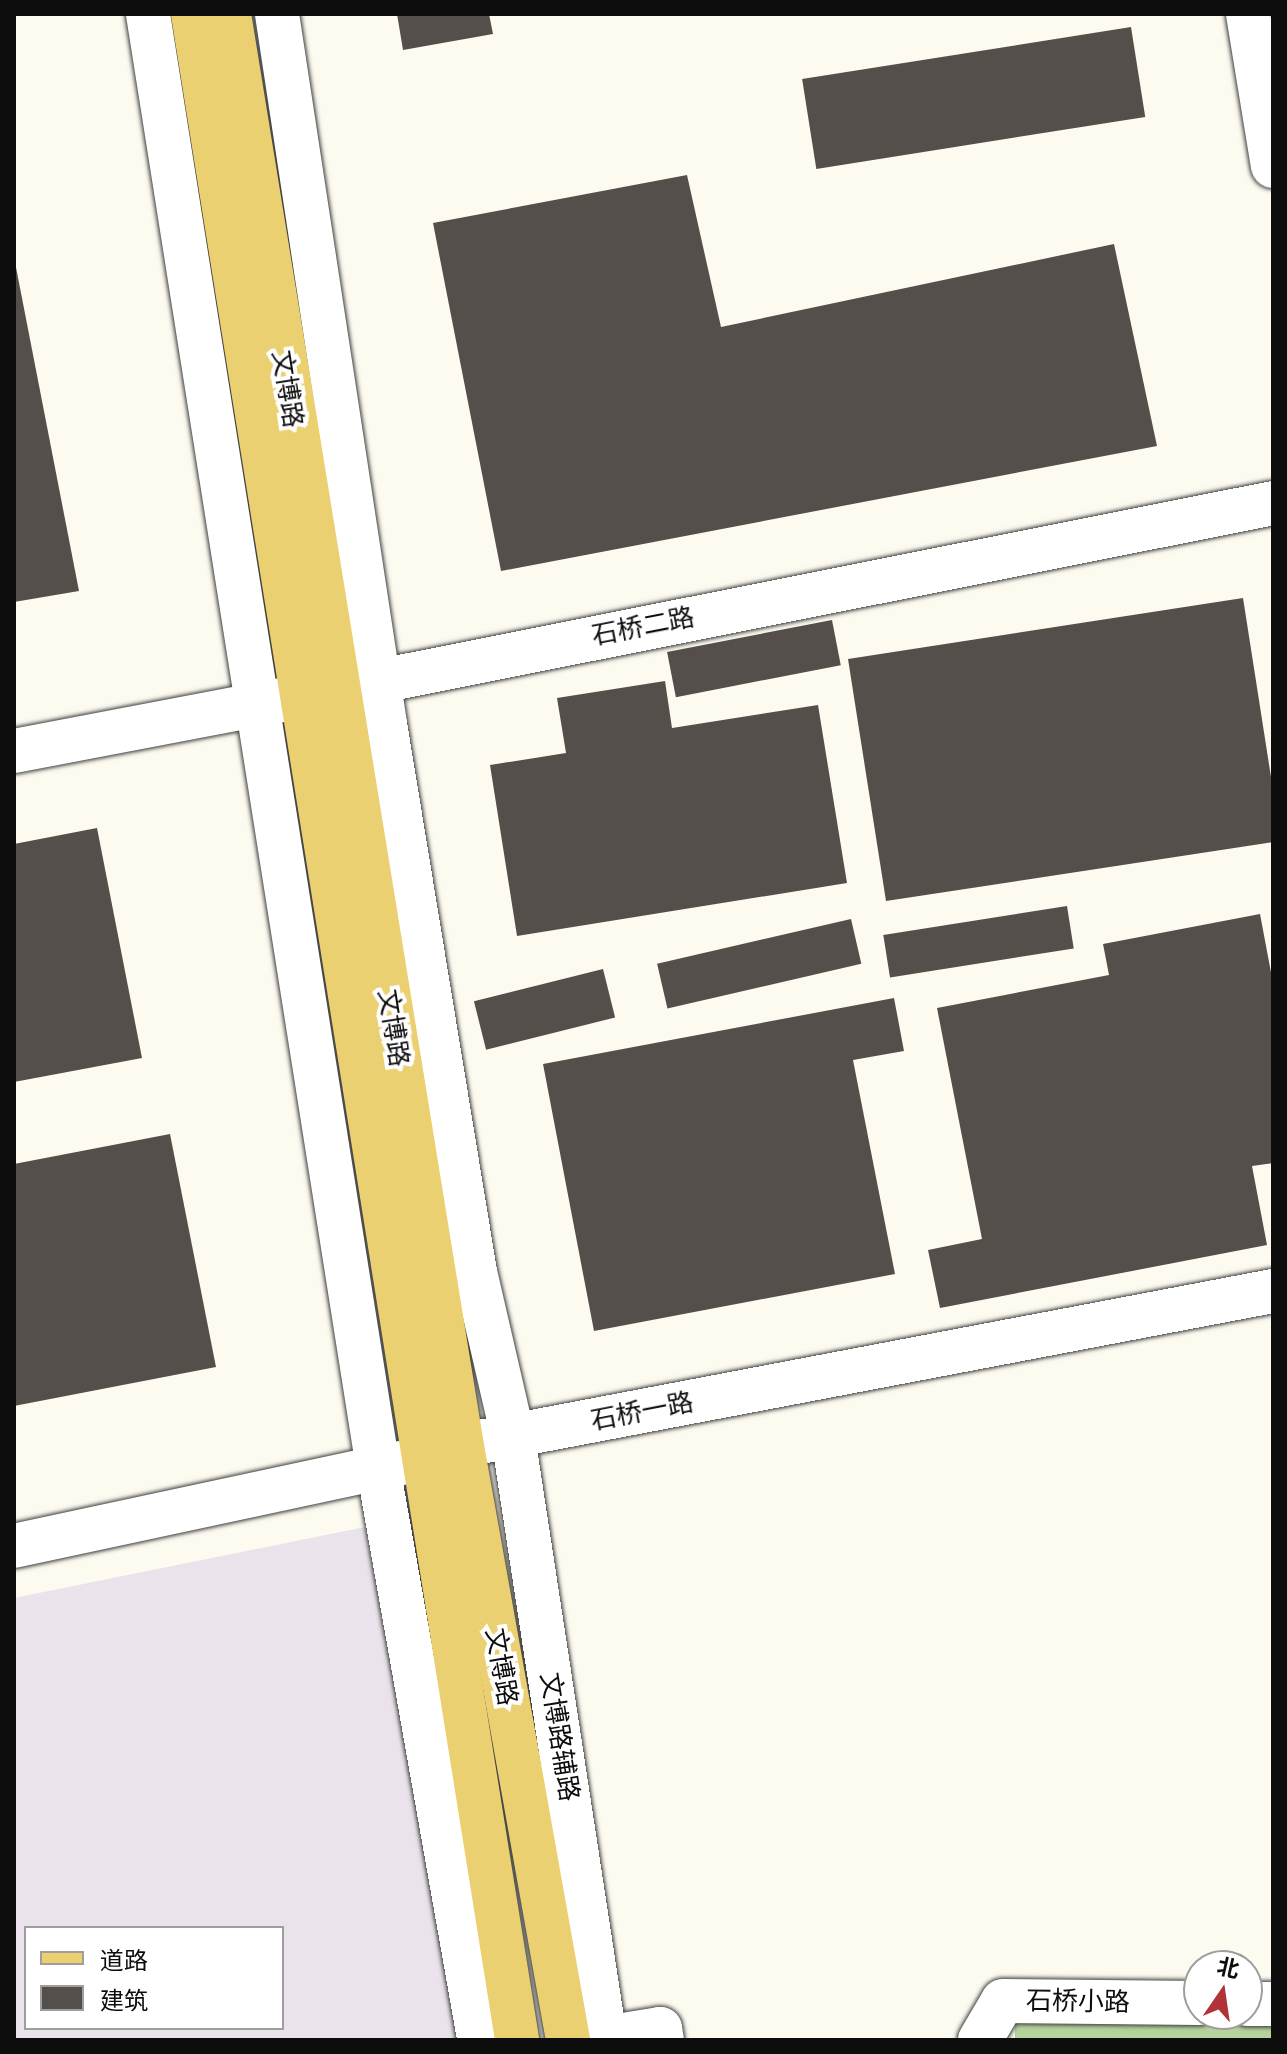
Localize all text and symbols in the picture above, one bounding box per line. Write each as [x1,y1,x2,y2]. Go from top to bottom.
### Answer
street label: 文博路 [265,348,309,430]
street label: 石桥二路 [589,602,697,652]
street label: 文博路 [371,987,415,1069]
street label: 石桥一路 [588,1387,696,1437]
street label: 文博路 [479,1626,523,1708]
street label: 文博路辅路 [533,1670,585,1804]
legend [24,1926,284,2030]
text: 道路 [100,1946,148,1975]
north arrow [1183,1950,1263,2030]
text: 北 [1214,1952,1242,1984]
street label: 石桥小路 [1026,1985,1130,2019]
text: 建筑 [100,1986,148,2015]

